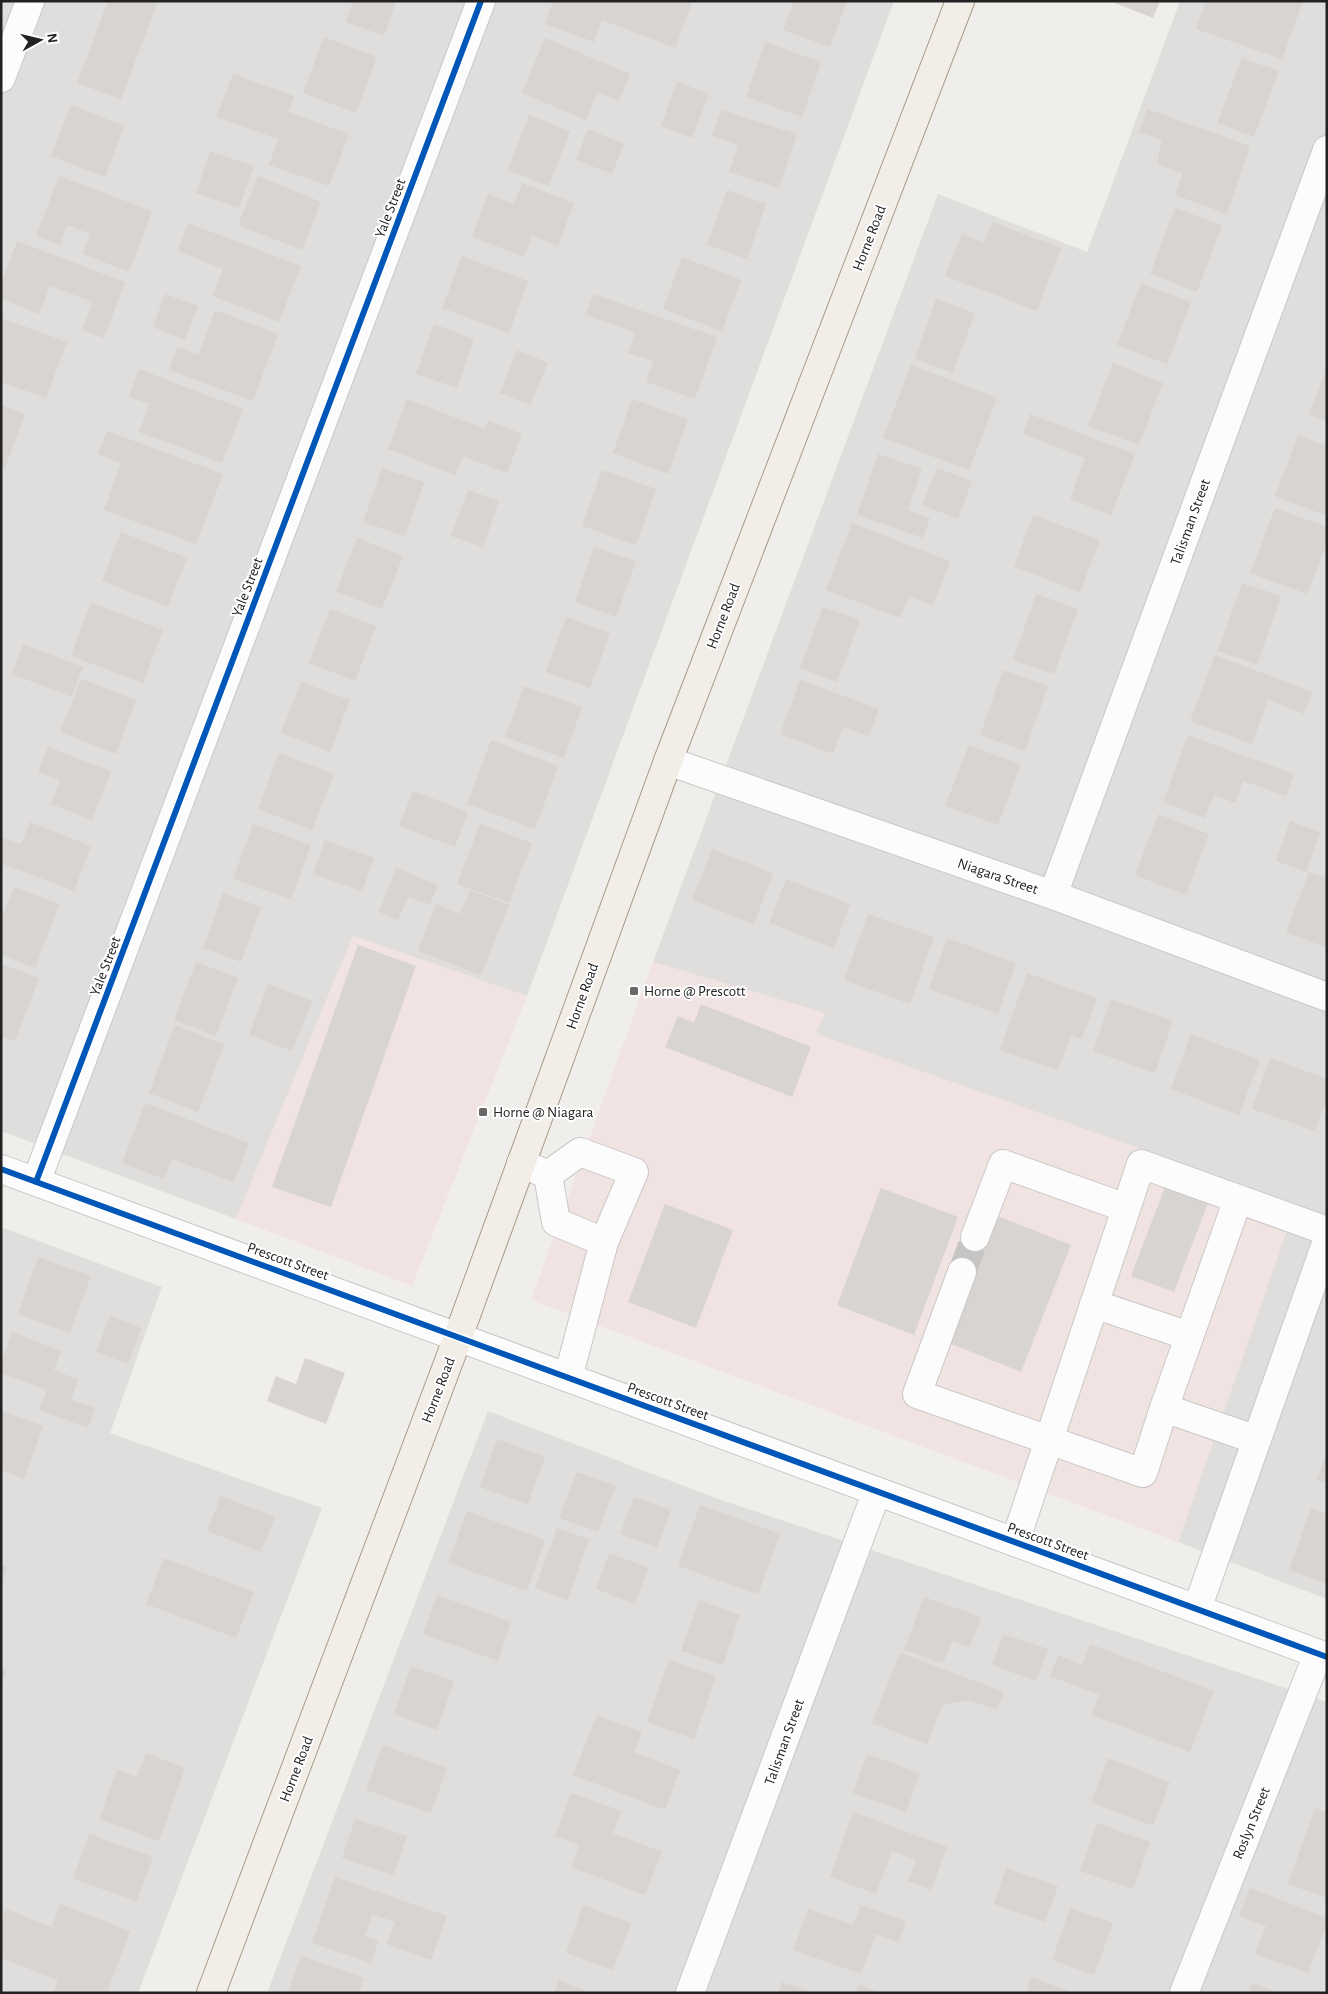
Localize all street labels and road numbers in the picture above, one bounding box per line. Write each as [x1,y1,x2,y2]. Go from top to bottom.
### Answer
street label: Yale Street [372,176,409,240]
street label: Horne Road [850,203,889,273]
street label: Talisman Street [1168,477,1213,567]
street label: Yale Street [229,555,266,619]
street label: Horne Road [704,581,743,651]
street label: Niagara Street [956,856,1040,897]
street label: Yale Street [87,934,124,998]
street label: Horne Road [564,961,601,1031]
street label: Prescott Street [245,1240,331,1283]
street label: Horne Road [419,1355,458,1425]
street label: Prescott Street [625,1380,711,1423]
street label: Prescott Street [1005,1520,1091,1563]
street label: Talisman Street [762,1697,807,1787]
street label: Horne Road [277,1734,316,1804]
street label: Roslyn Street [1230,1785,1273,1861]

